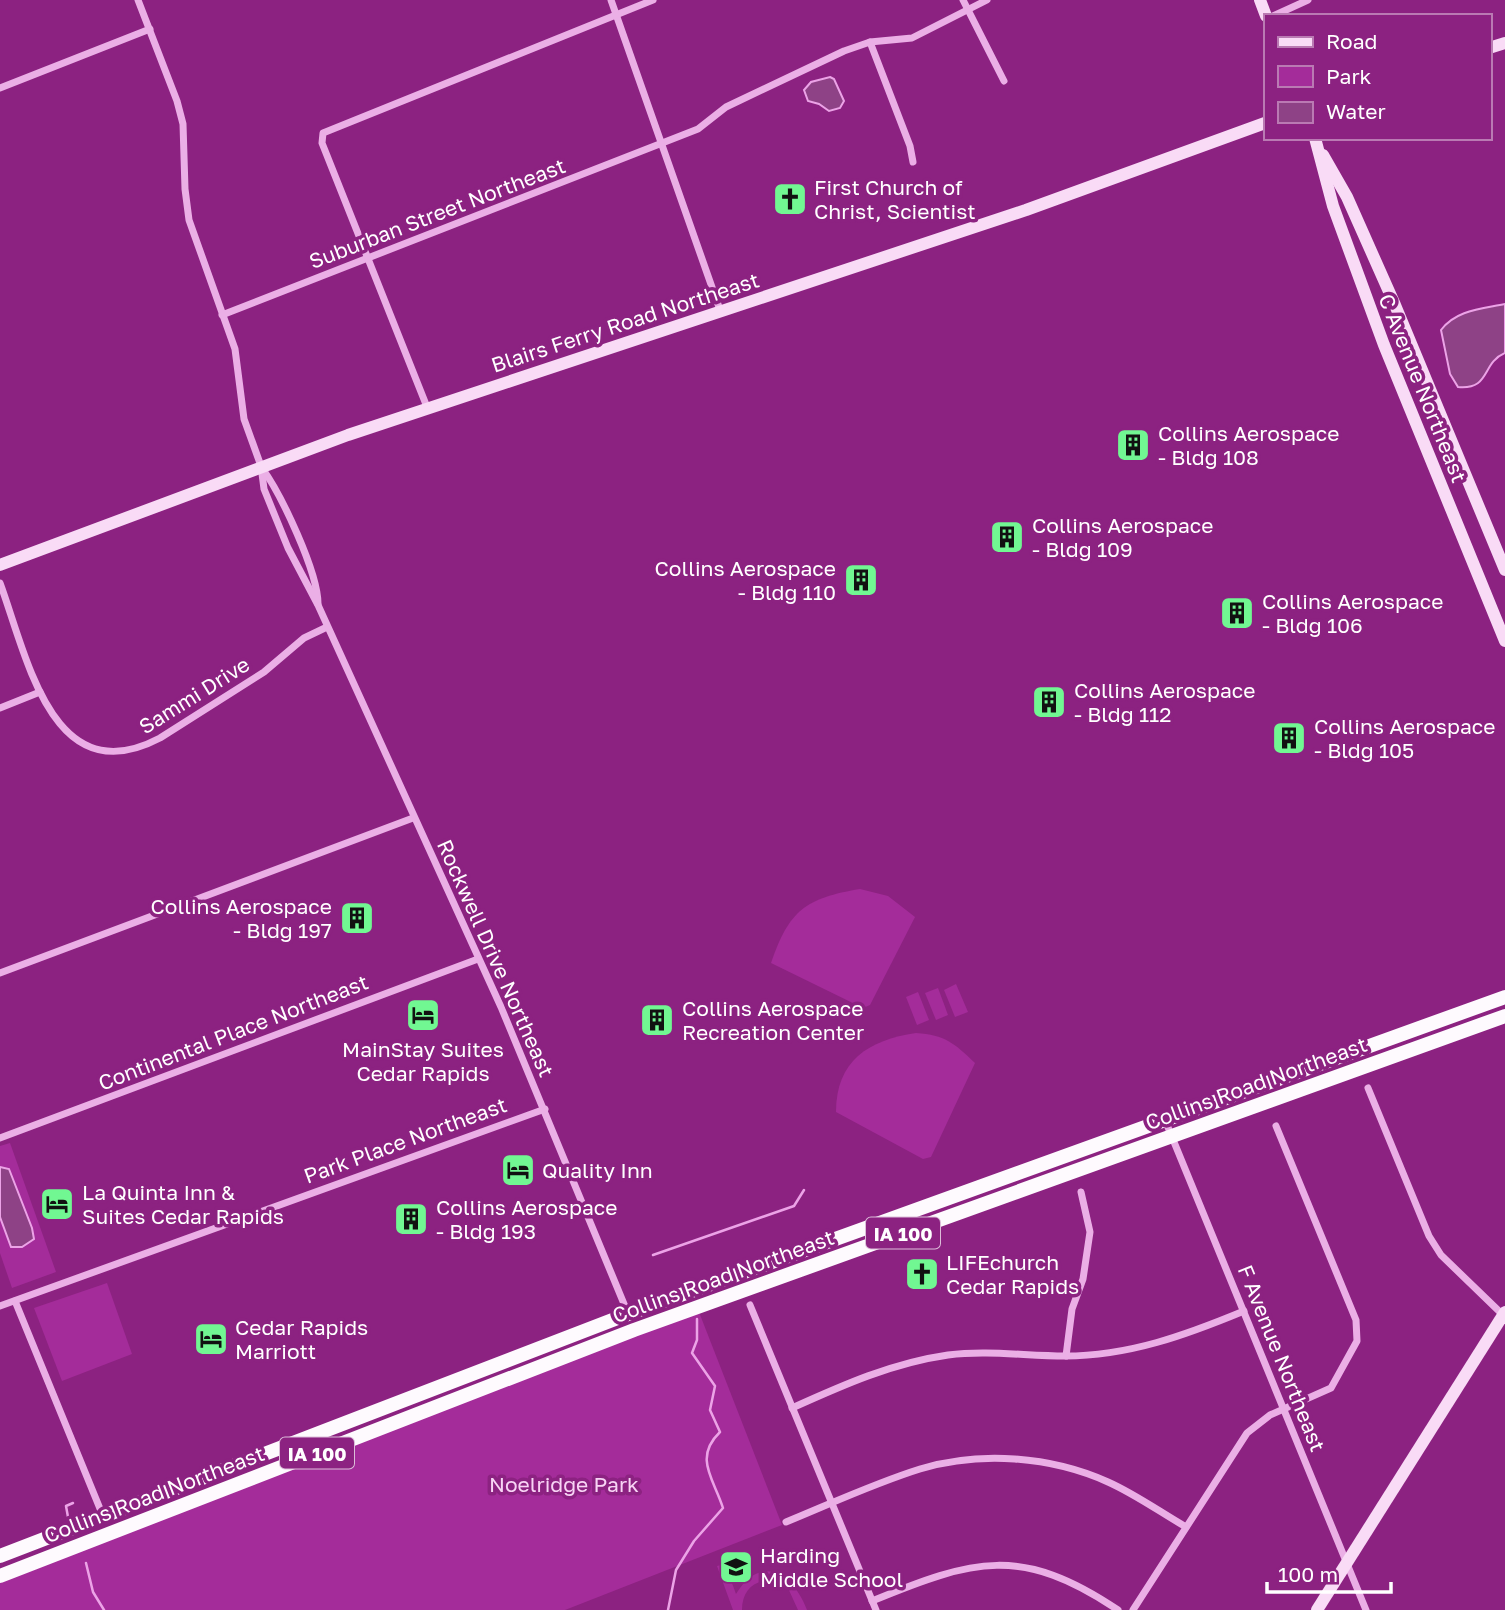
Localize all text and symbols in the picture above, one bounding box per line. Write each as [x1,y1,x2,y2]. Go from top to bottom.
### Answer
legend [1264,14,1491,140]
text: Road [1326,28,1377,54]
text: Park [1326,63,1372,89]
text: Water [1326,98,1386,124]
street label: Suburban Street Northeast [305,152,569,274]
place label: First Church of Christ, Scientist [814,174,976,224]
church icon: First Church of Christ, Scientist [771,180,809,218]
street label: Blairs Ferry Road Northeast [488,266,762,378]
street label: C Avenue Northeast [1373,290,1473,486]
place label: Collins Aerospace - Bldg 108 [1158,420,1339,470]
building icon: Collins Aerospace - Bldg 108 [1114,426,1152,464]
place label: Collins Aerospace - Bldg 109 [1032,512,1213,562]
building icon: Collins Aerospace - Bldg 109 [988,518,1026,556]
place label: Collins Aerospace - Bldg 110 [655,555,836,605]
building icon: Collins Aerospace - Bldg 110 [842,561,880,599]
place label: Collins Aerospace - Bldg 106 [1262,588,1443,638]
building icon: Collins Aerospace - Bldg 106 [1218,594,1256,632]
street label: Sammi Drive [134,651,254,739]
place label: Collins Aerospace - Bldg 112 [1074,677,1255,727]
building icon: Collins Aerospace - Bldg 112 [1030,683,1068,721]
place label: Collins Aerospace - Bldg 105 [1314,713,1495,763]
building icon: Collins Aerospace - Bldg 105 [1270,719,1308,757]
street label: Rockwell Drive Northeast [432,835,560,1081]
place label: Collins Aerospace - Bldg 197 [151,893,332,943]
building icon: Collins Aerospace - Bldg 197 [338,899,376,937]
street label: Continental Place Northeast [94,968,372,1096]
place label: Collins Aerospace Recreation Center [682,995,864,1045]
hotel icon: MainStay Suites Cedar Rapids [404,996,442,1034]
building icon: Collins Aerospace Recreation Center [638,1001,676,1039]
street label: Collins Road Northeast [1142,1031,1370,1135]
place label: MainStay Suites Cedar Rapids [342,1036,504,1086]
street label: Park Place Northeast [300,1091,510,1189]
hotel icon: Quality Inn [499,1151,537,1189]
place label: Quality Inn [542,1157,653,1183]
place label: La Quinta Inn & Suites Cedar Rapids [82,1179,284,1229]
hotel icon: La Quinta Inn & Suites Cedar Rapids [38,1185,76,1223]
place label: Collins Aerospace - Bldg 193 [436,1194,617,1244]
building icon: Collins Aerospace - Bldg 193 [392,1200,430,1238]
road number: IA 100 [866,1218,940,1248]
street label: Collins Road Northeast [609,1224,837,1328]
place label: LIFEchurch Cedar Rapids [946,1249,1079,1299]
church icon: LIFEchurch Cedar Rapids [903,1255,941,1293]
street label: F Avenue Northeast [1233,1261,1331,1455]
place label: Cedar Rapids Marriott [235,1314,368,1364]
hotel icon: Cedar Rapids Marriott [192,1320,230,1358]
road number: IA 100 [280,1438,354,1469]
street label: Collins Road Northeast [40,1440,268,1548]
park label: Noelridge Park [489,1471,639,1497]
place label: Harding Middle School [760,1542,903,1592]
school or university icon: Harding Middle School [717,1548,755,1586]
scale bar [1267,1550,1391,1594]
text: 100 m [1278,1561,1338,1587]

